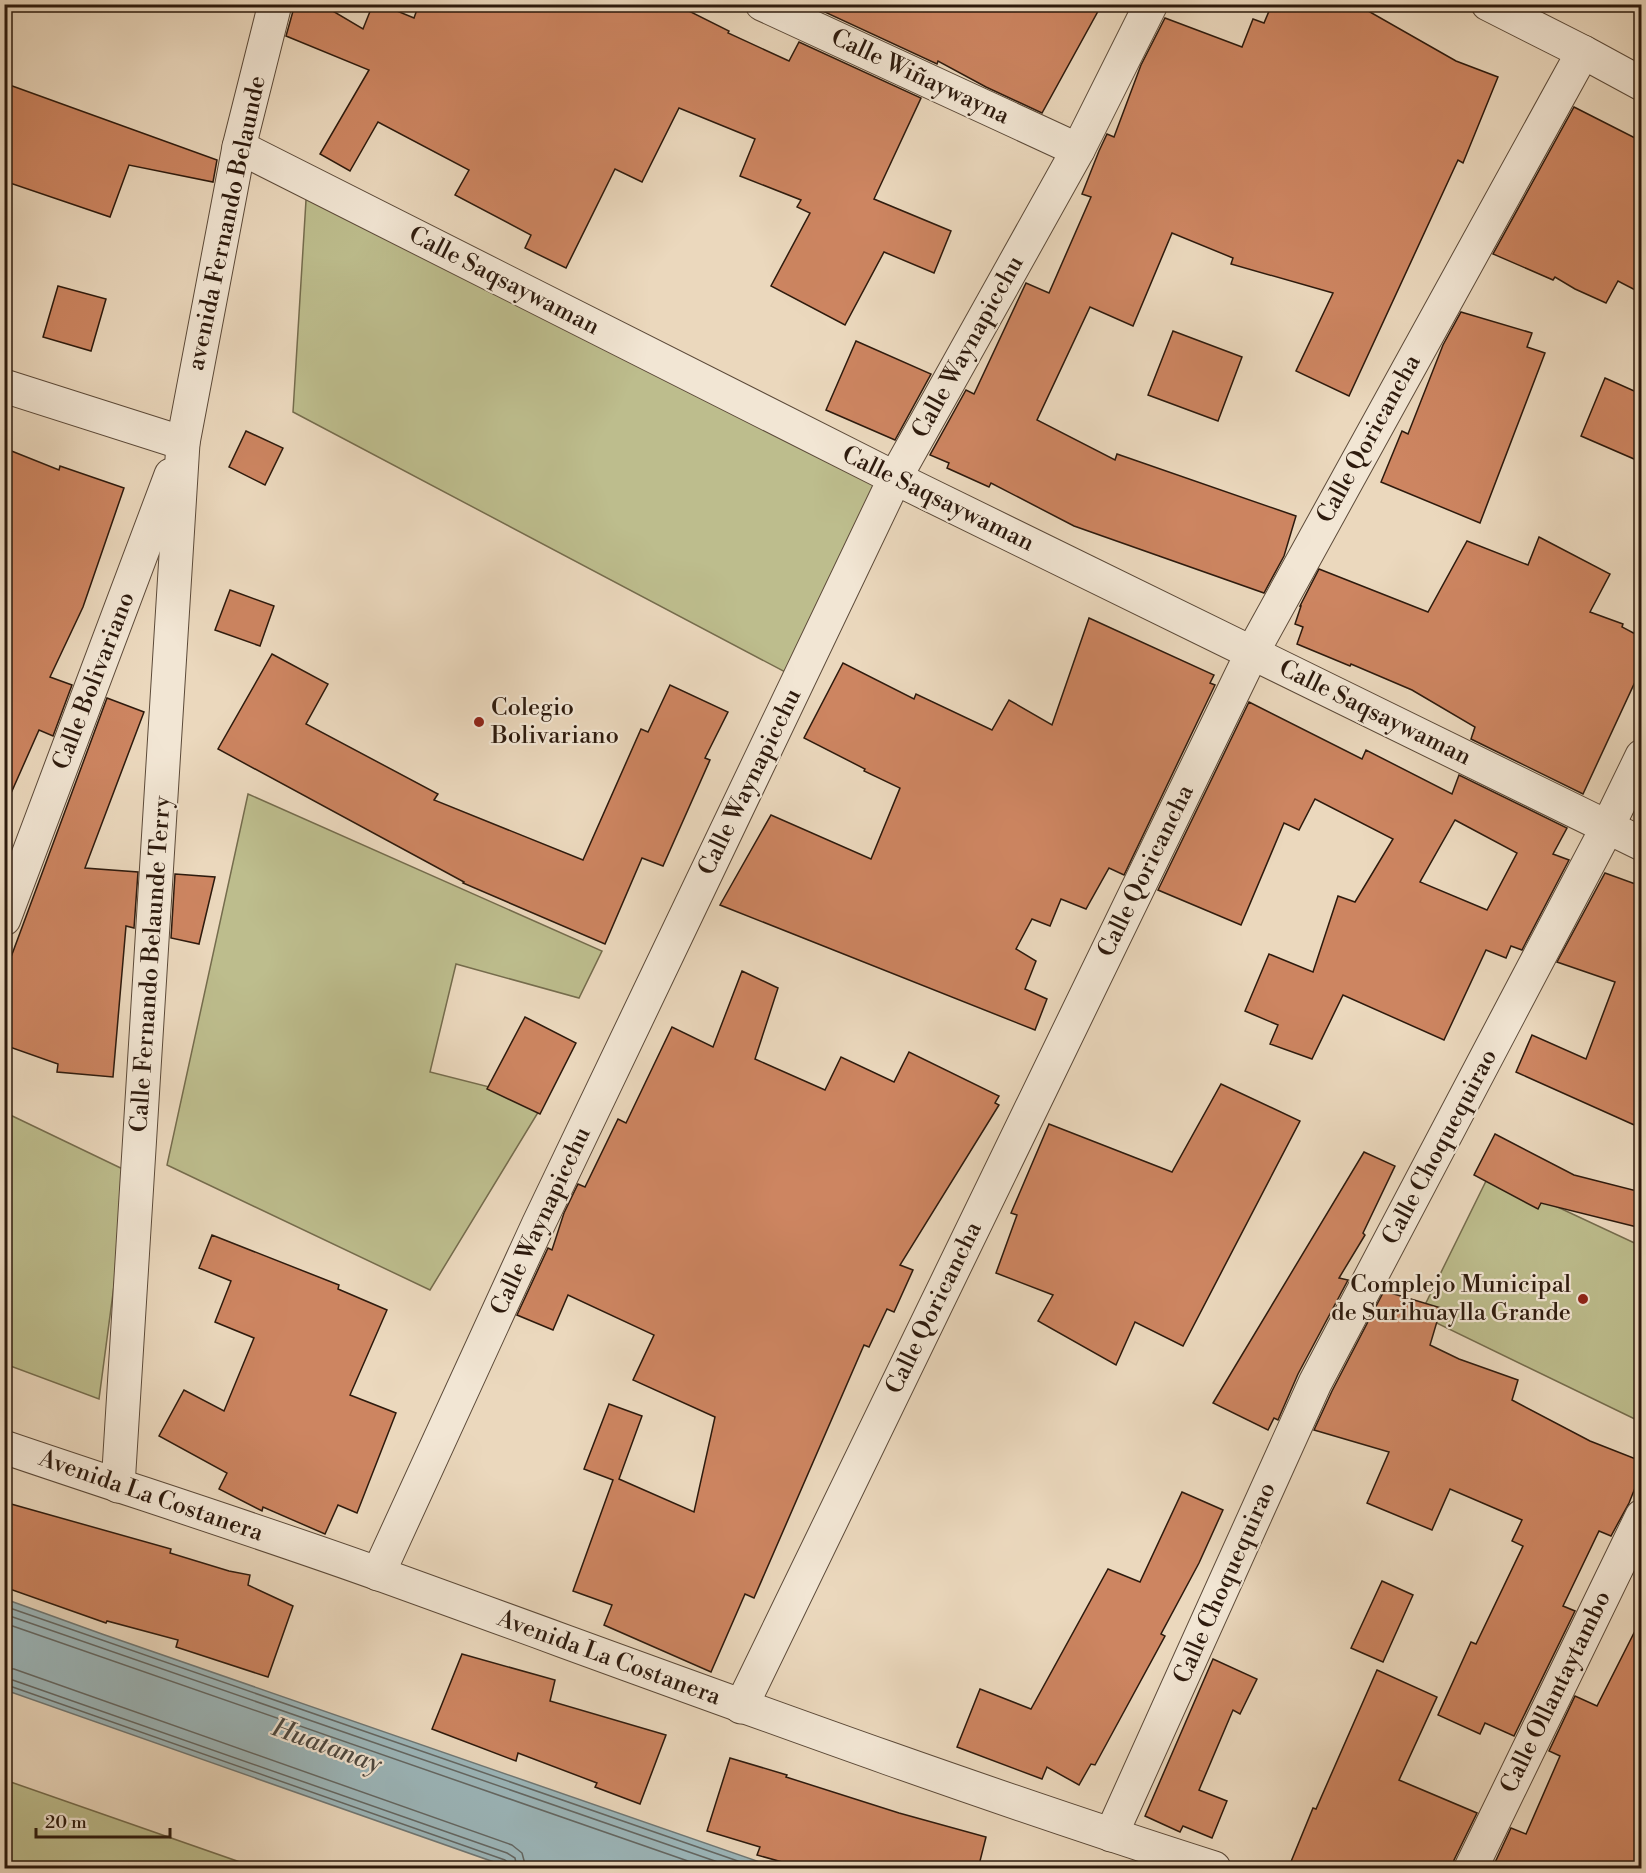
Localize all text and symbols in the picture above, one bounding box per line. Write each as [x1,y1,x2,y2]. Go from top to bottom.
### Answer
street label: Calle Wiñaywayna [826,23,1015,132]
street label: avenida Fernando Belaunde [181,73,273,373]
street label: Calle Saqsaywaman [404,220,604,342]
street label: Calle Waynapicchu [905,250,1031,443]
street label: Calle Qoricancha [1310,349,1428,528]
street label: Calle Saqsaywaman [837,439,1039,559]
street label: Calle Bolivariano [46,588,142,774]
street label: Calle Saqsaywaman [1274,653,1476,773]
street label: Calle Waynapicchu [692,683,808,880]
place label: Colegio Bolivariano [490,693,619,751]
marker: Colegio Bolivariano [472,715,486,729]
street label: Calle Qoricancha [1091,779,1201,962]
street label: Calle Fernando Belaunde Terry [124,794,178,1133]
street label: Calle Choquequirao [1376,1044,1504,1250]
street label: Calle Waynapicchu [484,1122,598,1320]
street label: Calle Qoricancha [879,1216,989,1399]
place label: Complejo Municipal de Surihuaylla Grande [1331,1270,1571,1328]
marker: Complejo Municipal de Surihuaylla Grande [1576,1292,1590,1306]
street label: Avenida La Costanera [34,1443,268,1549]
street label: Calle Choquequirao [1167,1478,1283,1688]
street label: Calle Ollantaytambo [1494,1586,1618,1798]
street label: Avenida La Costanera [492,1603,726,1713]
water label: Huatanay [267,1711,387,1781]
scale bar [36,1801,170,1839]
text: 20 m [45,1811,87,1834]

